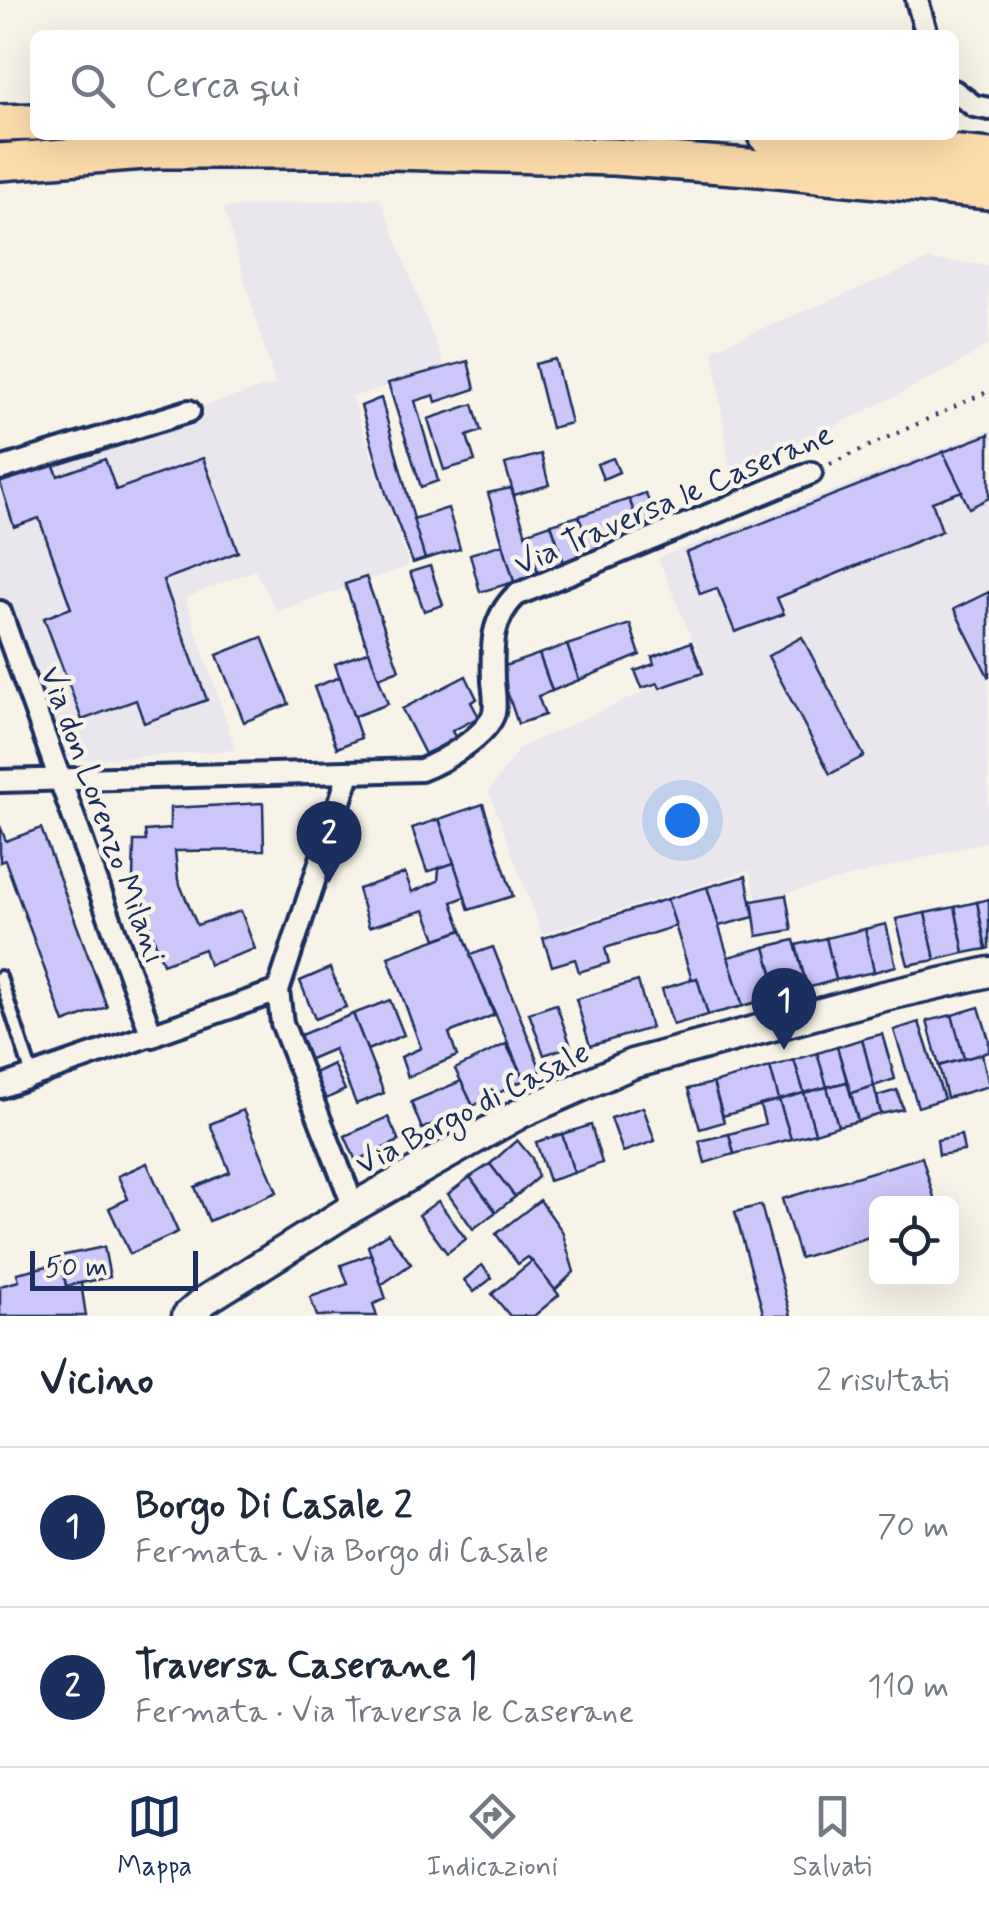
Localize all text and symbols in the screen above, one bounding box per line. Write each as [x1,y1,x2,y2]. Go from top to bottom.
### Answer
search box [30,30,959,140]
icon: search [65,58,120,113]
text: Cerca qui [145,61,300,110]
street label: Via Traversa le Caserane [508,414,839,586]
street label: Via don Lorenzo Milani [29,660,175,969]
your location [657,795,708,846]
pin: 2 [296,800,362,883]
pin: 1 [752,968,816,1050]
street label: Via Borgo di Casale [349,1032,598,1188]
map controls [869,1196,959,1286]
button: locate [869,1196,959,1286]
scale bar [30,1246,198,1290]
text: 50 m [45,1250,108,1287]
text: Vicino [40,1354,154,1409]
text: 2 risultati [816,1360,949,1402]
text: Borgo Di Casale 2 [135,1482,412,1531]
text: 1 [65,1506,80,1548]
text: 70 m [877,1506,949,1548]
text: Fermata · Via Borgo di Casale [135,1531,549,1573]
text: Traversa Caserane 1 [135,1642,478,1691]
text: 2 [65,1666,80,1708]
text: 110 m [868,1666,949,1708]
text: Fermata · Via Traversa le Caserane [135,1691,634,1733]
tab: Mappa [117,1789,192,1886]
tab: Indicazioni [427,1789,558,1886]
tab: Salvati [793,1789,872,1886]

